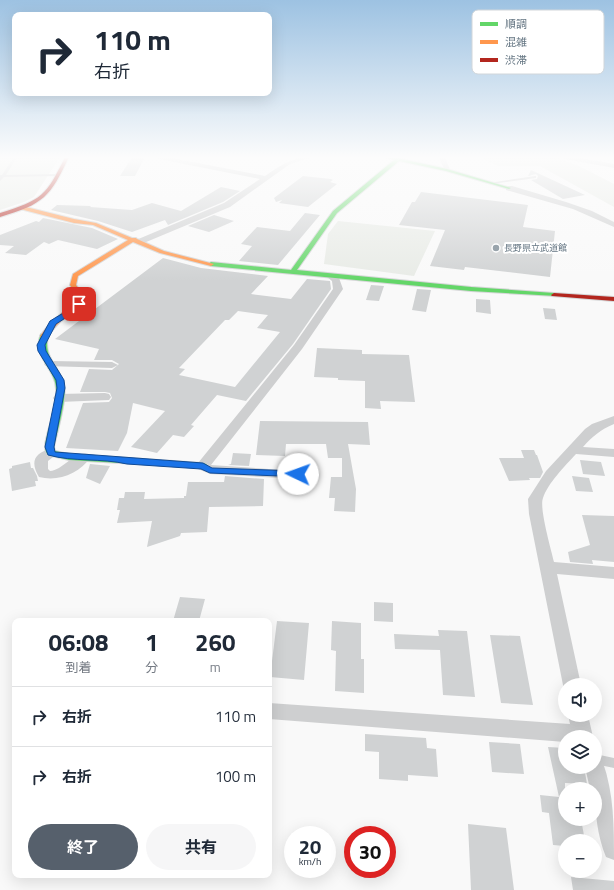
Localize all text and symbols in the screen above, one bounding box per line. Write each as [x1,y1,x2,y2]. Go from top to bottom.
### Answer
legend [472,10,604,74]
text: 順調 [505,16,527,32]
text: 110 m [94,18,171,61]
icon: right [28,28,80,80]
text: 混雑 [505,34,527,50]
text: 渋滞 [505,52,527,68]
text: 右折 [94,58,130,85]
place label: 長野県立武道館 [504,241,567,254]
marker: 長野県立武道館 [491,243,501,253]
pin [62,287,96,321]
icon: arrive [68,293,90,315]
position arrow [277,453,319,495]
text: 06:08 [49,624,108,660]
text: 1 [145,624,159,660]
text: 260 [195,624,235,660]
text: 到着 [66,657,92,677]
text: 分 [145,657,158,677]
text: m [210,657,221,677]
map controls [558,678,602,878]
button: sound [558,678,602,722]
text: 右折 [62,705,92,728]
text: 110 m [215,705,256,728]
icon: right [28,706,50,728]
button: layers [558,730,602,774]
text: 右折 [62,765,92,788]
text: 100 m [215,765,256,788]
icon: right [28,766,50,788]
button: + [558,782,602,826]
button: 終了 [28,824,138,870]
button: 共有 [146,824,256,870]
speed limit sign: 30 [344,826,396,878]
text: 20 [299,831,321,862]
button: − [558,834,602,878]
text: km/h [299,854,321,869]

